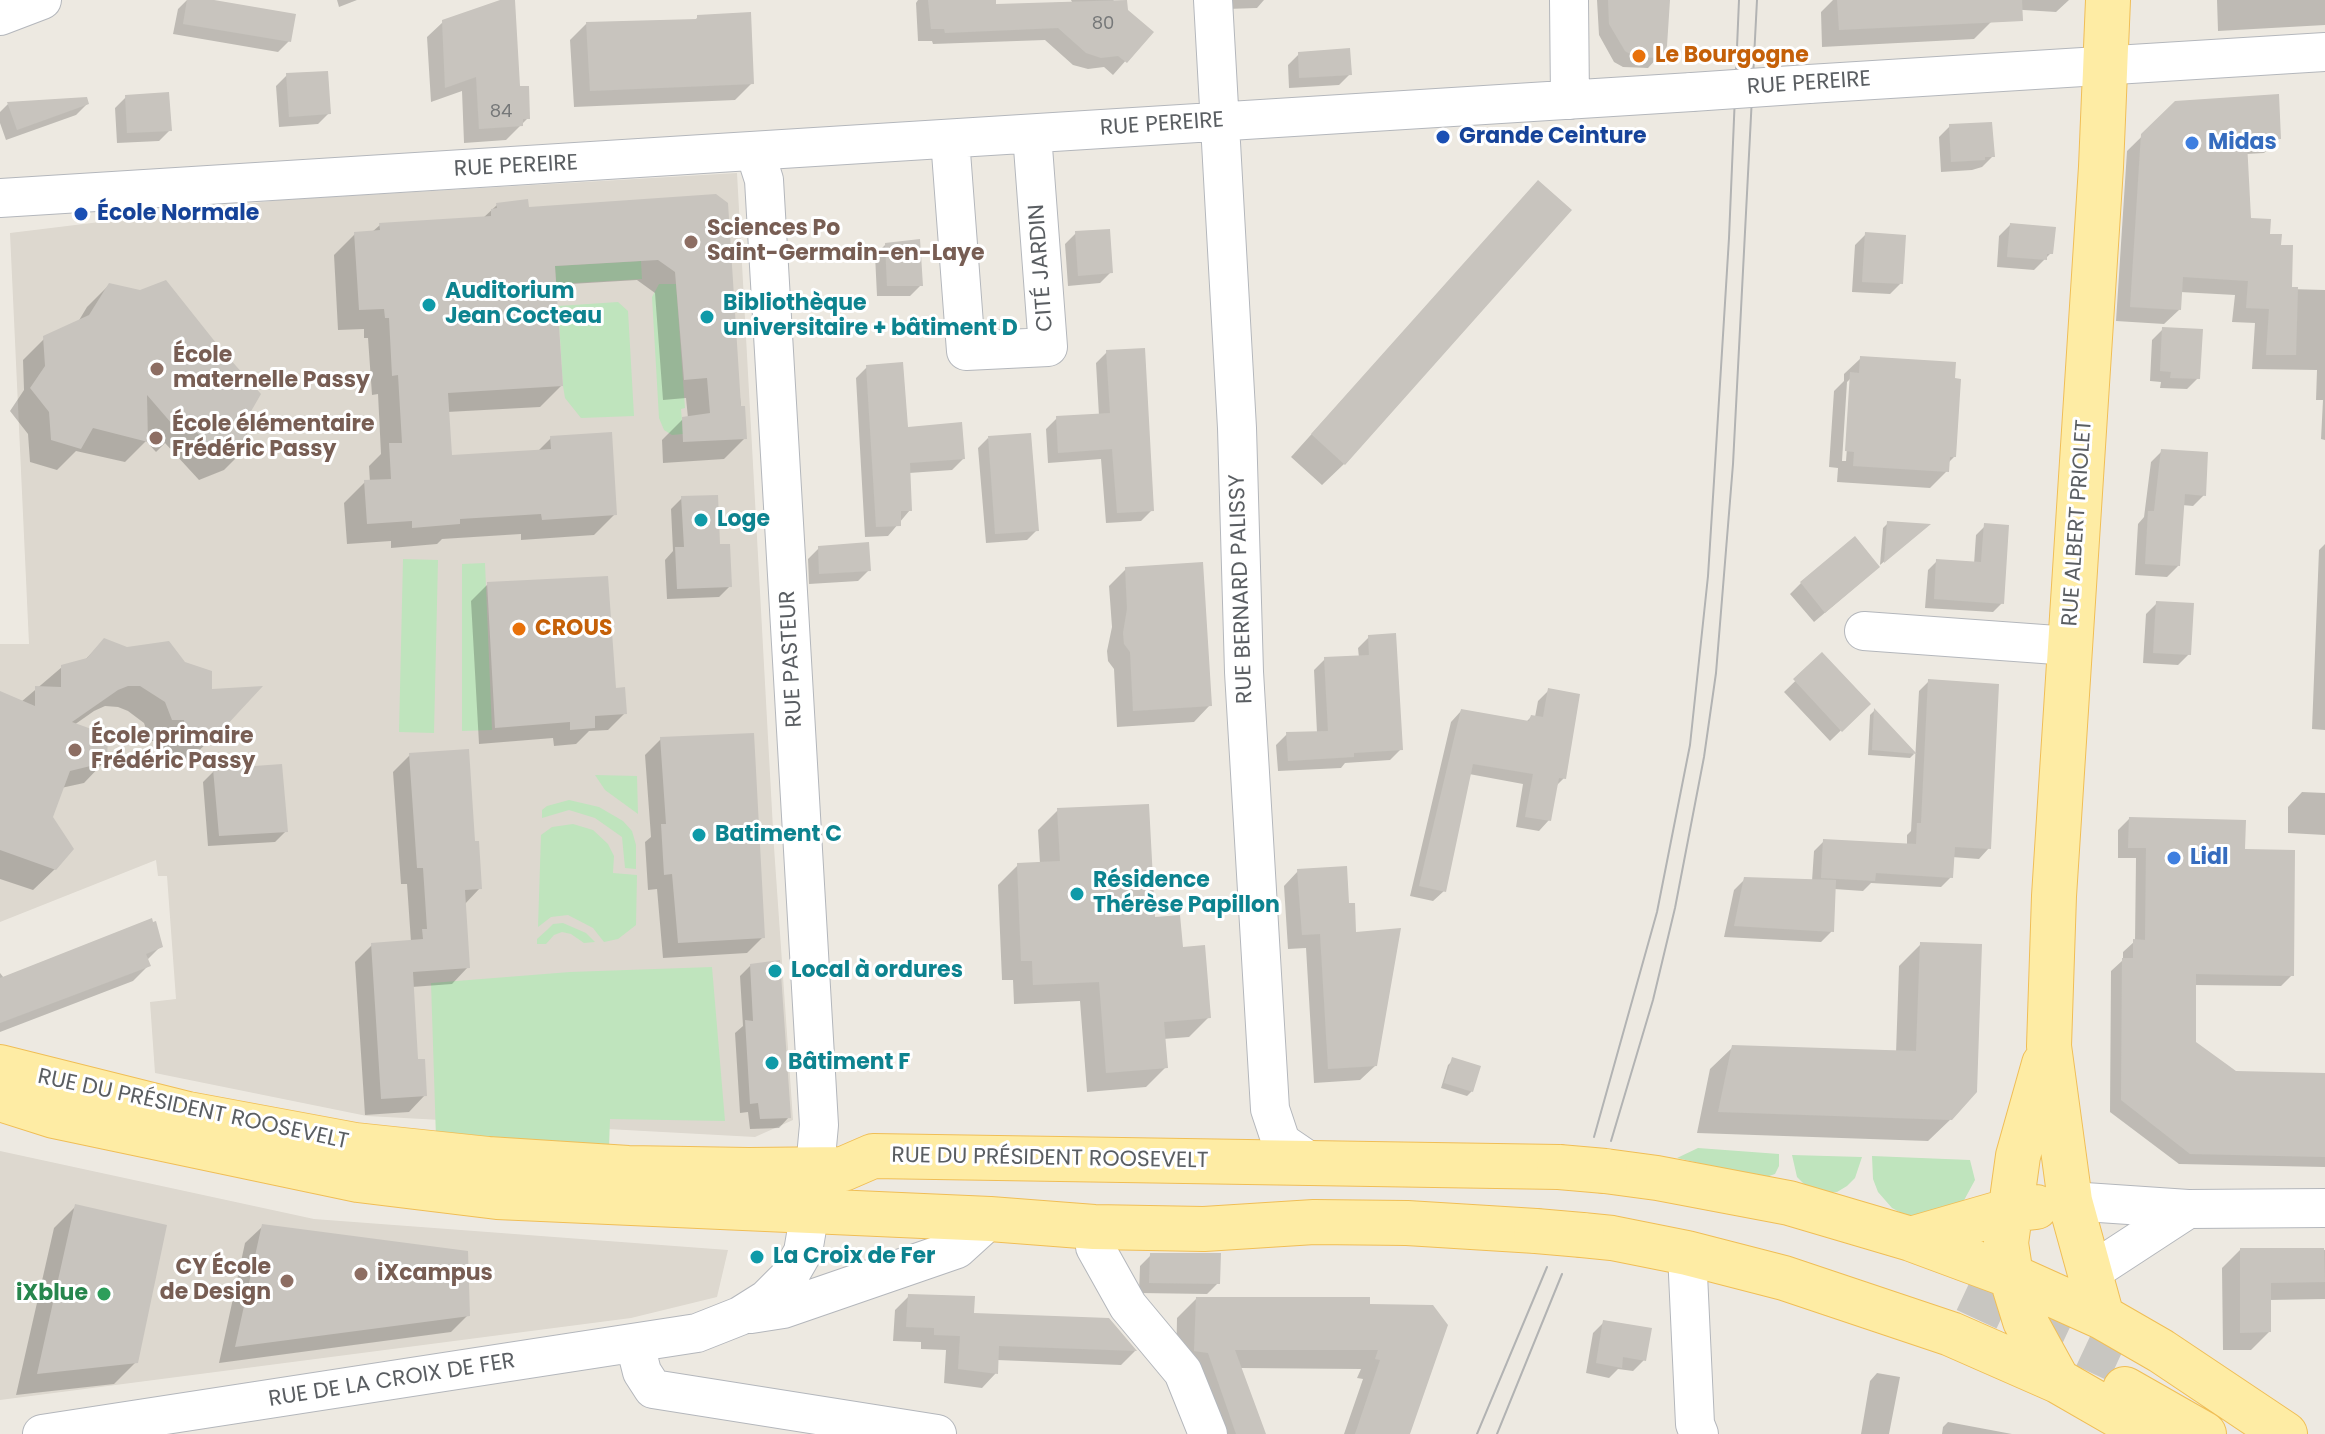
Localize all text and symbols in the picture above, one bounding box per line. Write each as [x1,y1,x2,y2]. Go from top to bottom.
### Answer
house number: 80 [1092,13,1114,35]
place label: Le Bourgogne [1655,43,1809,69]
marker: Le Bourgogne [1630,47,1648,65]
street label: RUE PEREIRE [1746,67,1872,101]
house number: 84 [490,101,512,123]
street label: RUE PEREIRE [1099,108,1225,142]
place label: Grande Ceinture [1459,124,1646,150]
marker: Grande Ceinture [1434,128,1452,146]
place label: Midas [2208,130,2277,156]
marker: Midas [2183,134,2201,152]
street label: RUE PEREIRE [453,151,579,183]
place label: École Normale [97,201,259,227]
street label: CITÉ JARDIN [1024,203,1060,333]
marker: École Normale [72,205,90,223]
place label: Sciences Po Saint-Germain-en-Laye [707,216,985,268]
marker: Sciences Po Saint-Germain-en-Laye [682,233,700,251]
place label: Auditorium Jean Cocteau [445,279,602,330]
place label: Bibliothèque universitaire + bâtiment D [723,291,1018,342]
marker: Auditorium Jean Cocteau [420,296,438,314]
marker: Bibliothèque universitaire + bâtiment D [698,308,716,326]
place label: École maternelle Passy [173,343,370,394]
marker: École maternelle Passy [148,360,166,378]
place label: École élémentaire Frédéric Passy [172,412,375,464]
street label: RUE ALBERT PRIOLET [2058,419,2098,627]
marker: École élémentaire Frédéric Passy [147,429,165,447]
street label: RUE BERNARD PALISSY [1225,474,1259,704]
place label: Loge [717,507,770,533]
marker: Loge [692,511,710,529]
street label: RUE PASTEUR [775,590,809,728]
place label: CROUS [535,616,612,642]
marker: CROUS [510,620,528,638]
place label: École primaire Frédéric Passy [91,724,255,776]
marker: École primaire Frédéric Passy [66,741,84,759]
place label: Batiment C [715,822,842,848]
marker: Batiment C [690,826,708,844]
place label: Lidl [2190,845,2228,871]
marker: Lidl [2165,849,2183,867]
place label: Résidence Thérèse Papillon [1093,868,1280,920]
marker: Résidence Thérèse Papillon [1068,885,1086,903]
place label: Local à ordures [791,958,963,984]
marker: Local à ordures [766,962,784,980]
place label: Bâtiment F [788,1050,910,1076]
marker: Bâtiment F [763,1054,781,1072]
street label: RUE DU PRÉSIDENT ROOSEVELT [35,1064,351,1156]
street label: RUE DU PRÉSIDENT ROOSEVELT [891,1143,1209,1175]
place label: La Croix de Fer [773,1244,936,1270]
marker: La Croix de Fer [748,1248,766,1266]
place label: CY École de Design [160,1255,271,1306]
place label: iXcampus [377,1261,493,1287]
marker: iXcampus [352,1265,370,1283]
marker: CY École de Design [278,1272,296,1290]
place label: iXblue [16,1281,88,1307]
marker: iXblue [95,1285,113,1303]
street label: RUE DE LA CROIX DE FER [267,1348,517,1414]

